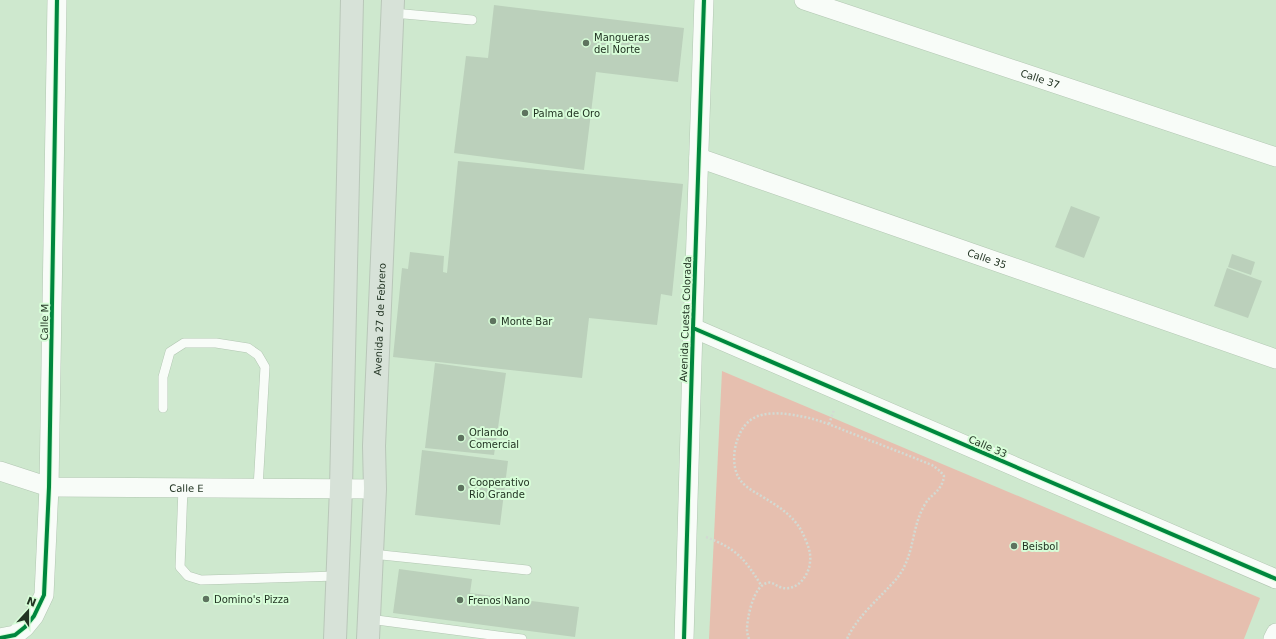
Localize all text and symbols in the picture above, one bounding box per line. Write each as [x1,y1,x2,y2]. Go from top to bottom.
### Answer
place label: Mangueras del Norte [594,32,649,55]
marker: Mangueras del Norte [581,38,591,48]
street label: Calle 37 [1019,67,1061,91]
marker: Palma de Oro [520,108,530,118]
place label: Palma de Oro [533,108,600,119]
street label: Calle 35 [966,247,1008,271]
street label: Avenida Cuesta Colorada [678,256,693,382]
street label: Avenida 27 de Febrero [372,263,388,376]
street label: Calle M [39,304,50,340]
marker: Monte Bar [488,316,498,326]
place label: Monte Bar [501,316,553,327]
place label: Orlando Comercial [469,427,519,450]
marker: Orlando Comercial [456,433,466,443]
street label: Calle 33 [967,433,1009,459]
place label: Cooperativo Rio Grande [469,477,530,500]
street label: Calle E [169,483,204,494]
marker: Cooperativo Rio Grande [456,483,466,493]
marker: Beisbol [1009,541,1019,551]
place label: Beisbol [1022,541,1058,552]
north arrow [8,591,48,631]
text: N [25,594,38,610]
marker: Domino's Pizza [201,594,211,604]
place label: Domino's Pizza [214,594,289,605]
marker: Frenos Nano [455,595,465,605]
place label: Frenos Nano [468,595,530,606]

